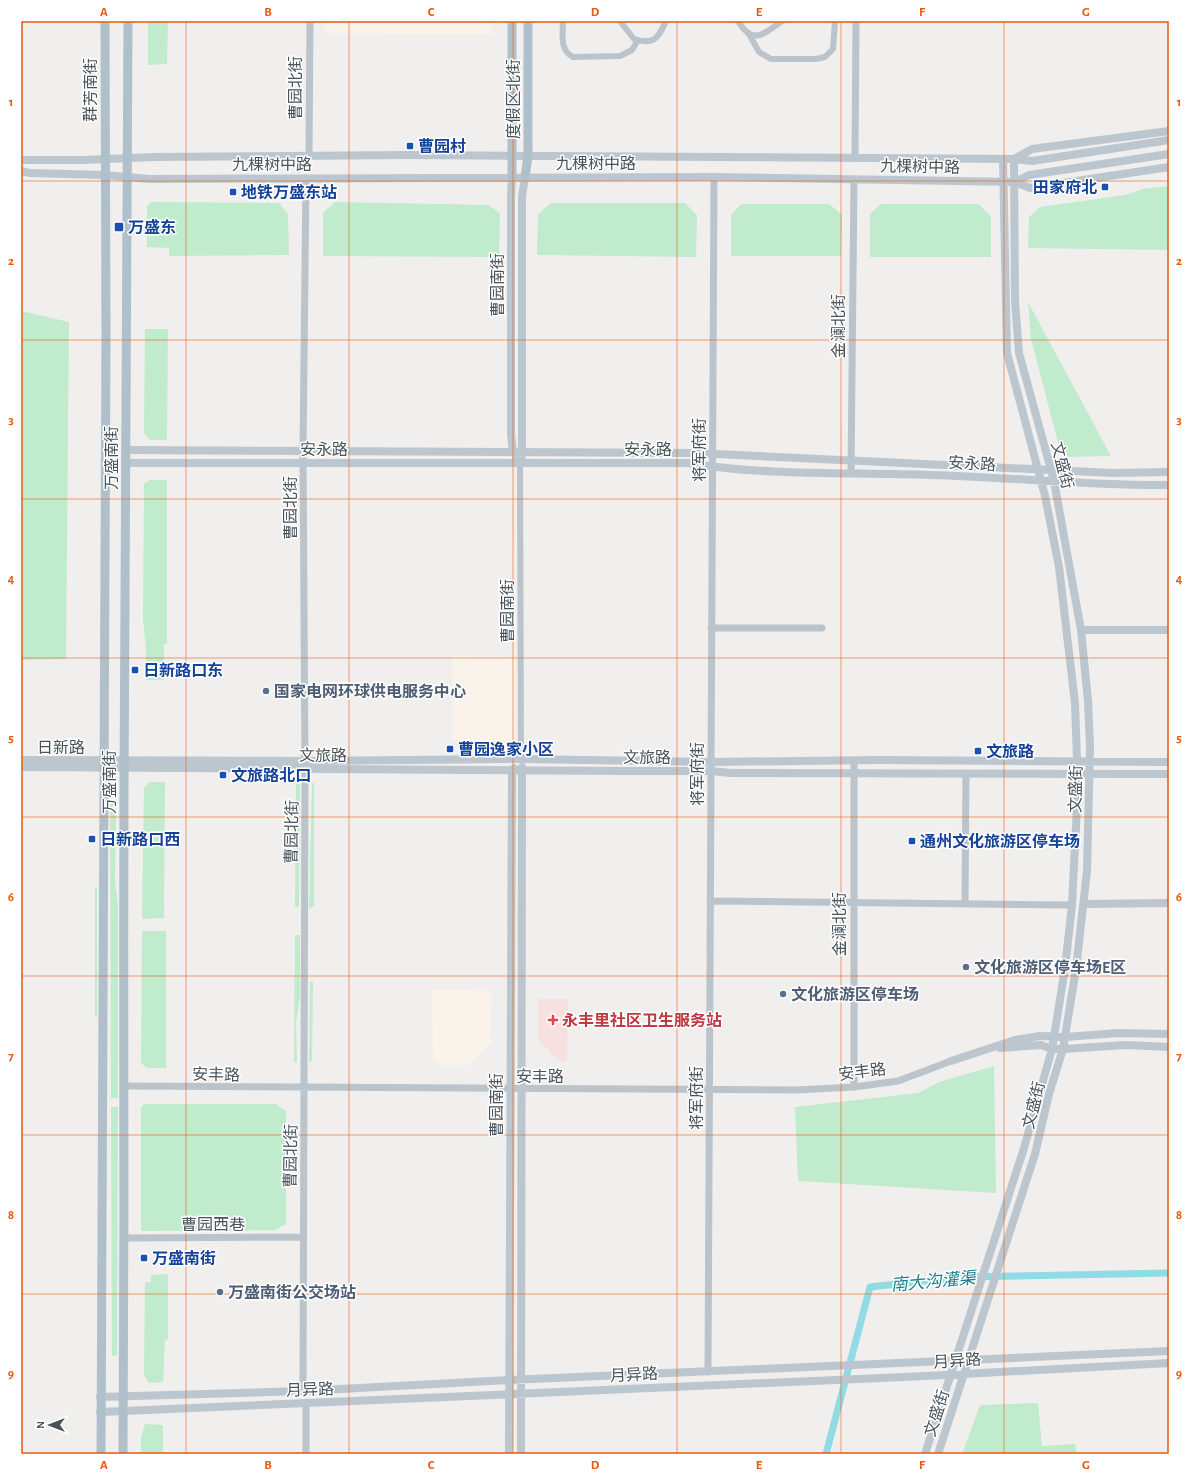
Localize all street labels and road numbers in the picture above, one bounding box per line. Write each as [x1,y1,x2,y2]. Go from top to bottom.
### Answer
street label: 曹园北街 [287,56,304,120]
street label: 群芳南街 [82,58,99,122]
street label: 度假区北街 [505,59,522,139]
street label: 九棵树中路 [556,155,636,172]
street label: 九棵树中路 [232,156,312,173]
street label: 九棵树中路 [880,157,960,176]
street label: 曹园南街 [489,253,506,317]
street label: 金澜北街 [830,294,847,358]
street label: 将军府街 [691,418,708,482]
street label: 万盛南街 [103,426,120,490]
street label: 文盛街 [1048,440,1077,490]
street label: 安永路 [300,441,348,458]
street label: 安永路 [624,441,672,458]
street label: 安永路 [948,454,996,473]
street label: 曹园北街 [282,476,299,540]
street label: 曹园南街 [499,579,516,643]
street label: 日新路 [37,739,85,756]
street label: 将军府街 [689,742,706,806]
street label: 文旅路 [299,747,347,764]
street label: 文旅路 [623,749,671,766]
street label: 万盛南街 [101,750,118,814]
street label: 文盛街 [1067,765,1084,813]
street label: 曹园北街 [282,800,301,864]
street label: 金澜北街 [831,892,848,956]
street label: 安丰路 [837,1060,887,1083]
street label: 安丰路 [192,1066,240,1083]
street label: 将军府街 [688,1066,705,1130]
street label: 安丰路 [516,1068,564,1085]
street label: 曹园南街 [488,1073,505,1137]
street label: 文盛街 [1019,1080,1048,1130]
street label: 曹园北街 [281,1124,300,1188]
street label: 曹园西巷 [181,1217,245,1233]
street label: 月异路 [932,1350,982,1371]
street label: 月异路 [610,1365,658,1384]
street label: 月异路 [286,1380,334,1399]
street label: 文盛街 [921,1388,952,1439]

